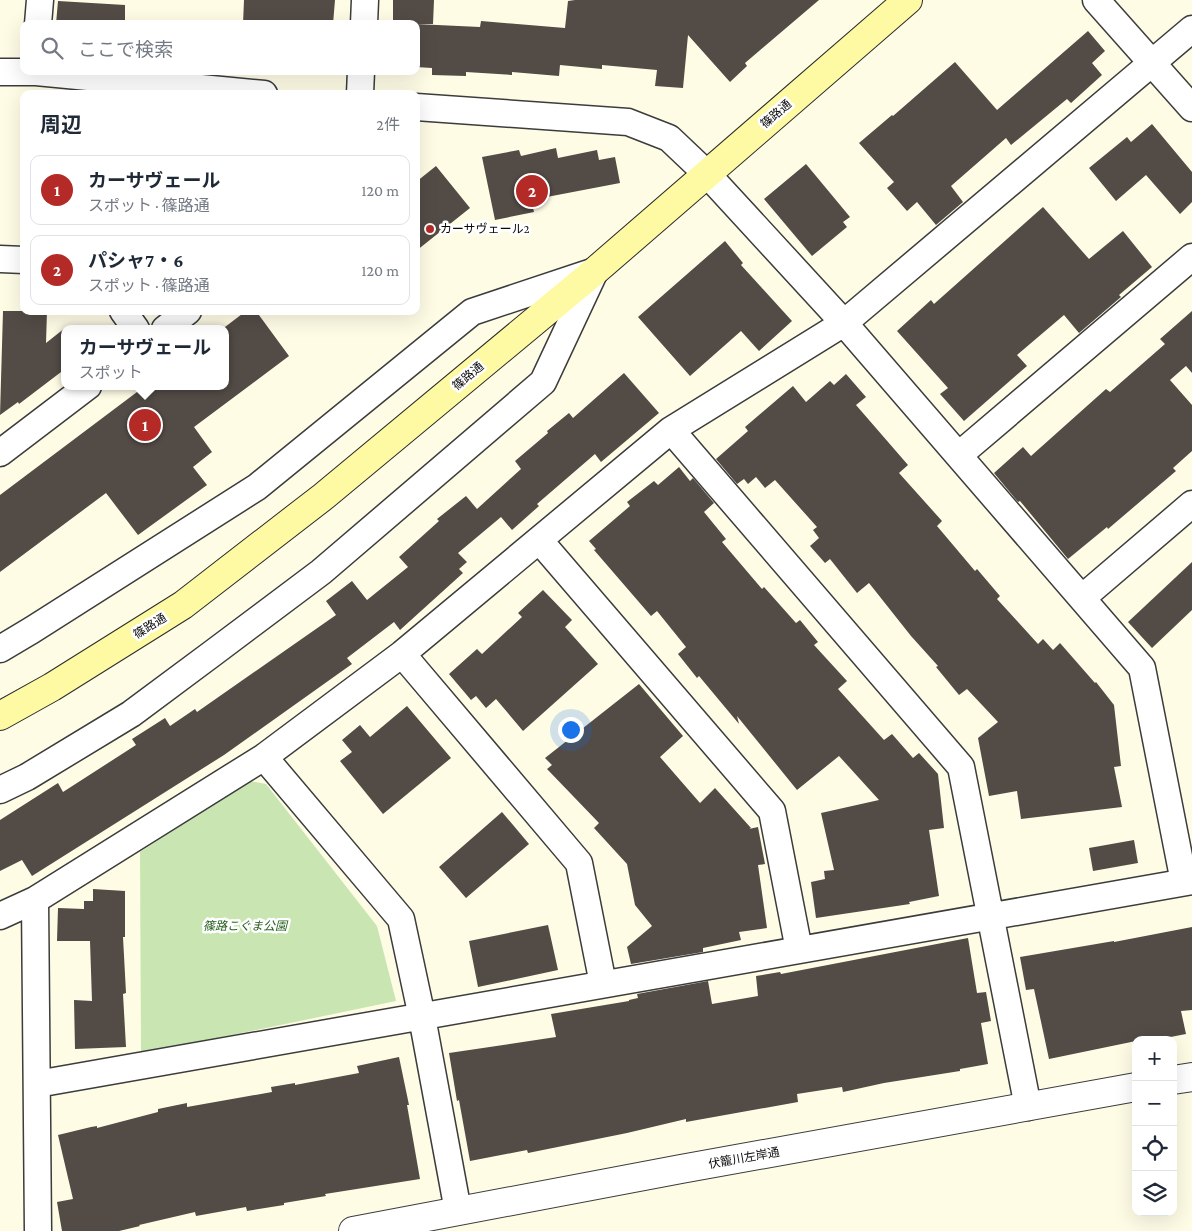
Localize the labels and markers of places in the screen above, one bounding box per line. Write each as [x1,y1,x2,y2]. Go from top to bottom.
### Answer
pin: 2 [516,172,548,210]
place label: カーサヴェール2 [440,222,530,236]
marker: カーサヴェール2 [424,223,436,235]
pin: 1 [129,406,161,444]

